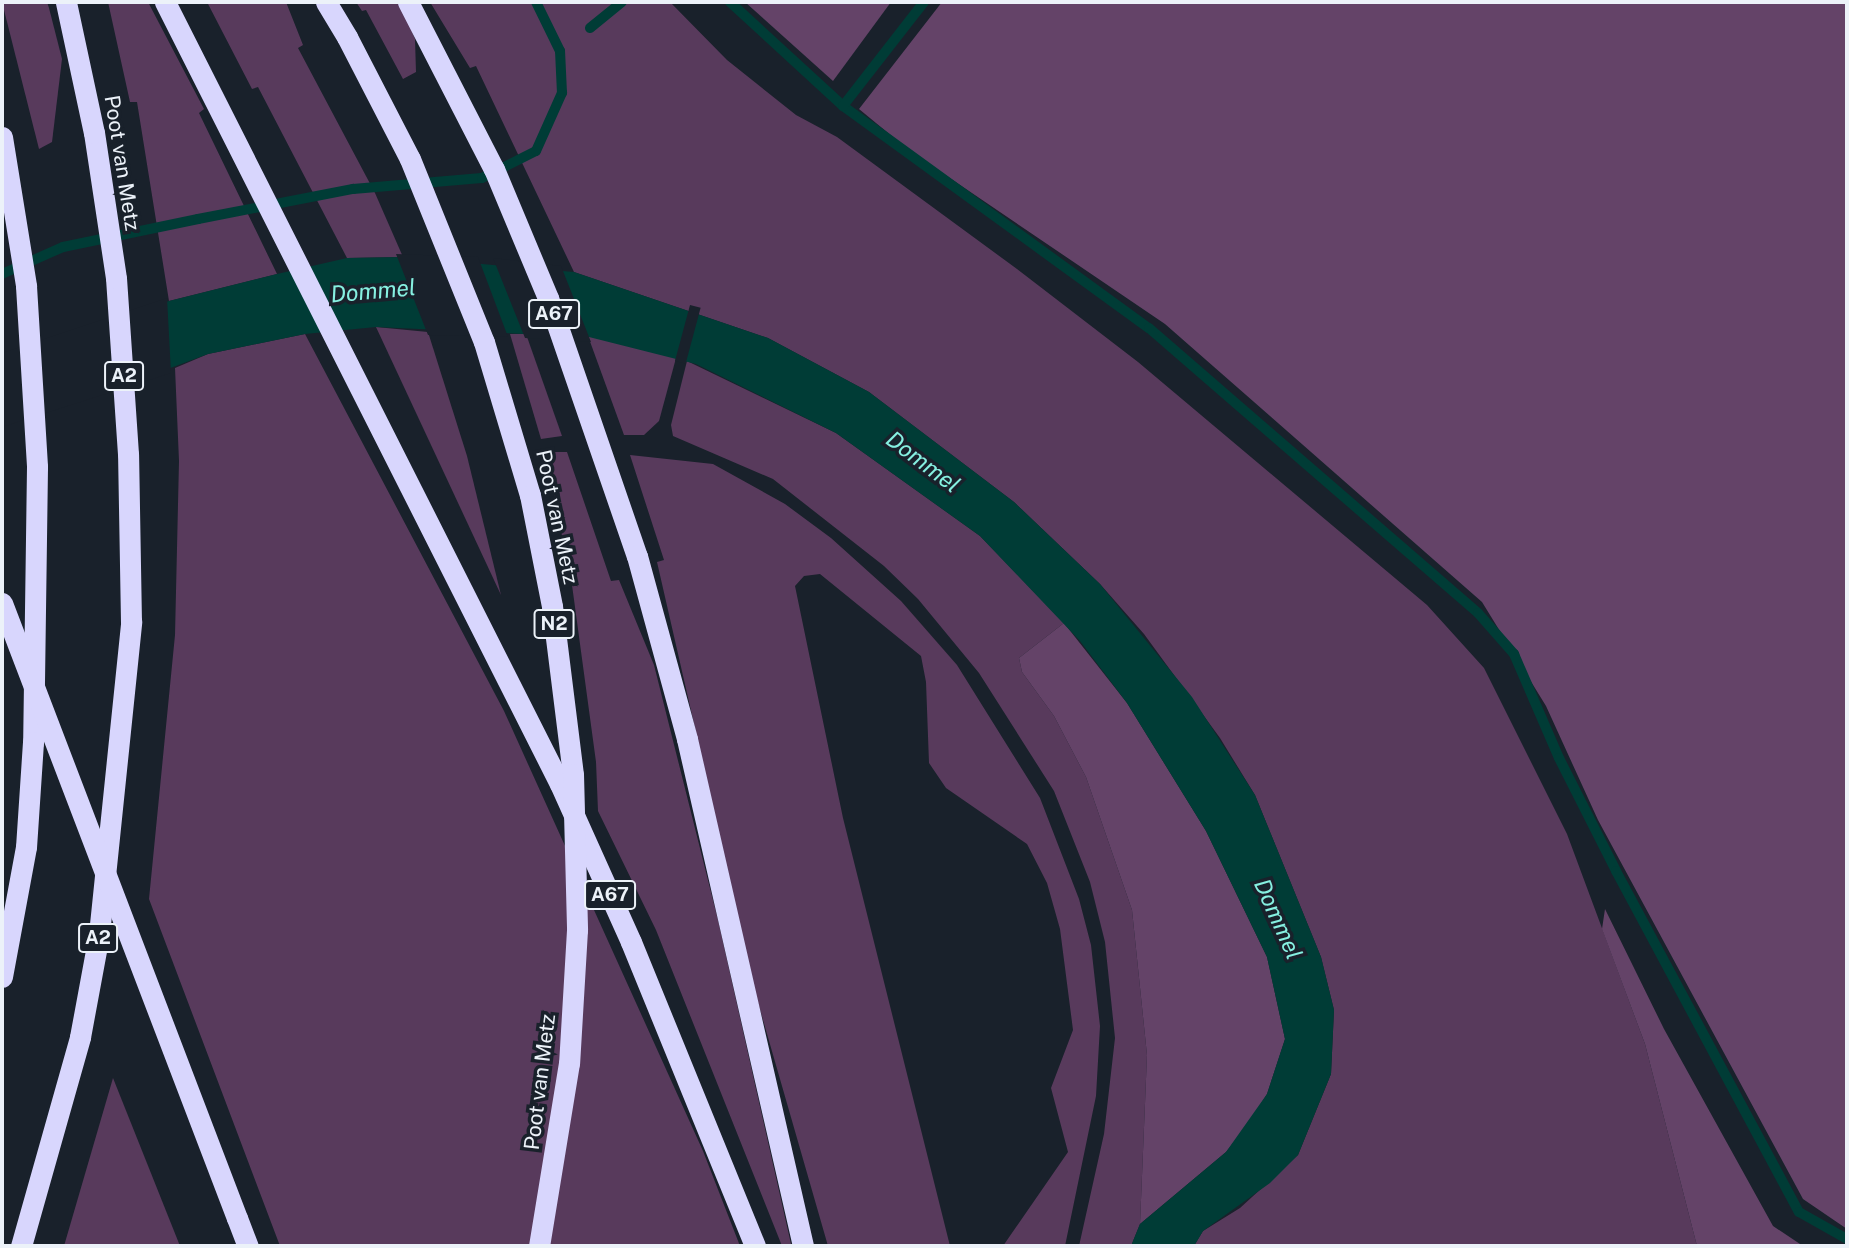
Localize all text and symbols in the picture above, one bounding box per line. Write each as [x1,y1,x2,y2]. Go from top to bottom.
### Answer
street label: Poot van Metz [99,93,145,233]
water label: Dommel [329,274,417,308]
road number: A67 [528,298,580,330]
road number: A2 [103,360,145,392]
water label: Dommel [881,425,965,499]
street label: Poot van Metz [530,447,584,587]
road number: N2 [533,608,575,639]
water label: Dommel [1248,874,1308,964]
road number: A67 [584,880,636,911]
road number: A2 [77,922,119,954]
street label: Poot van Metz [519,1012,561,1152]

